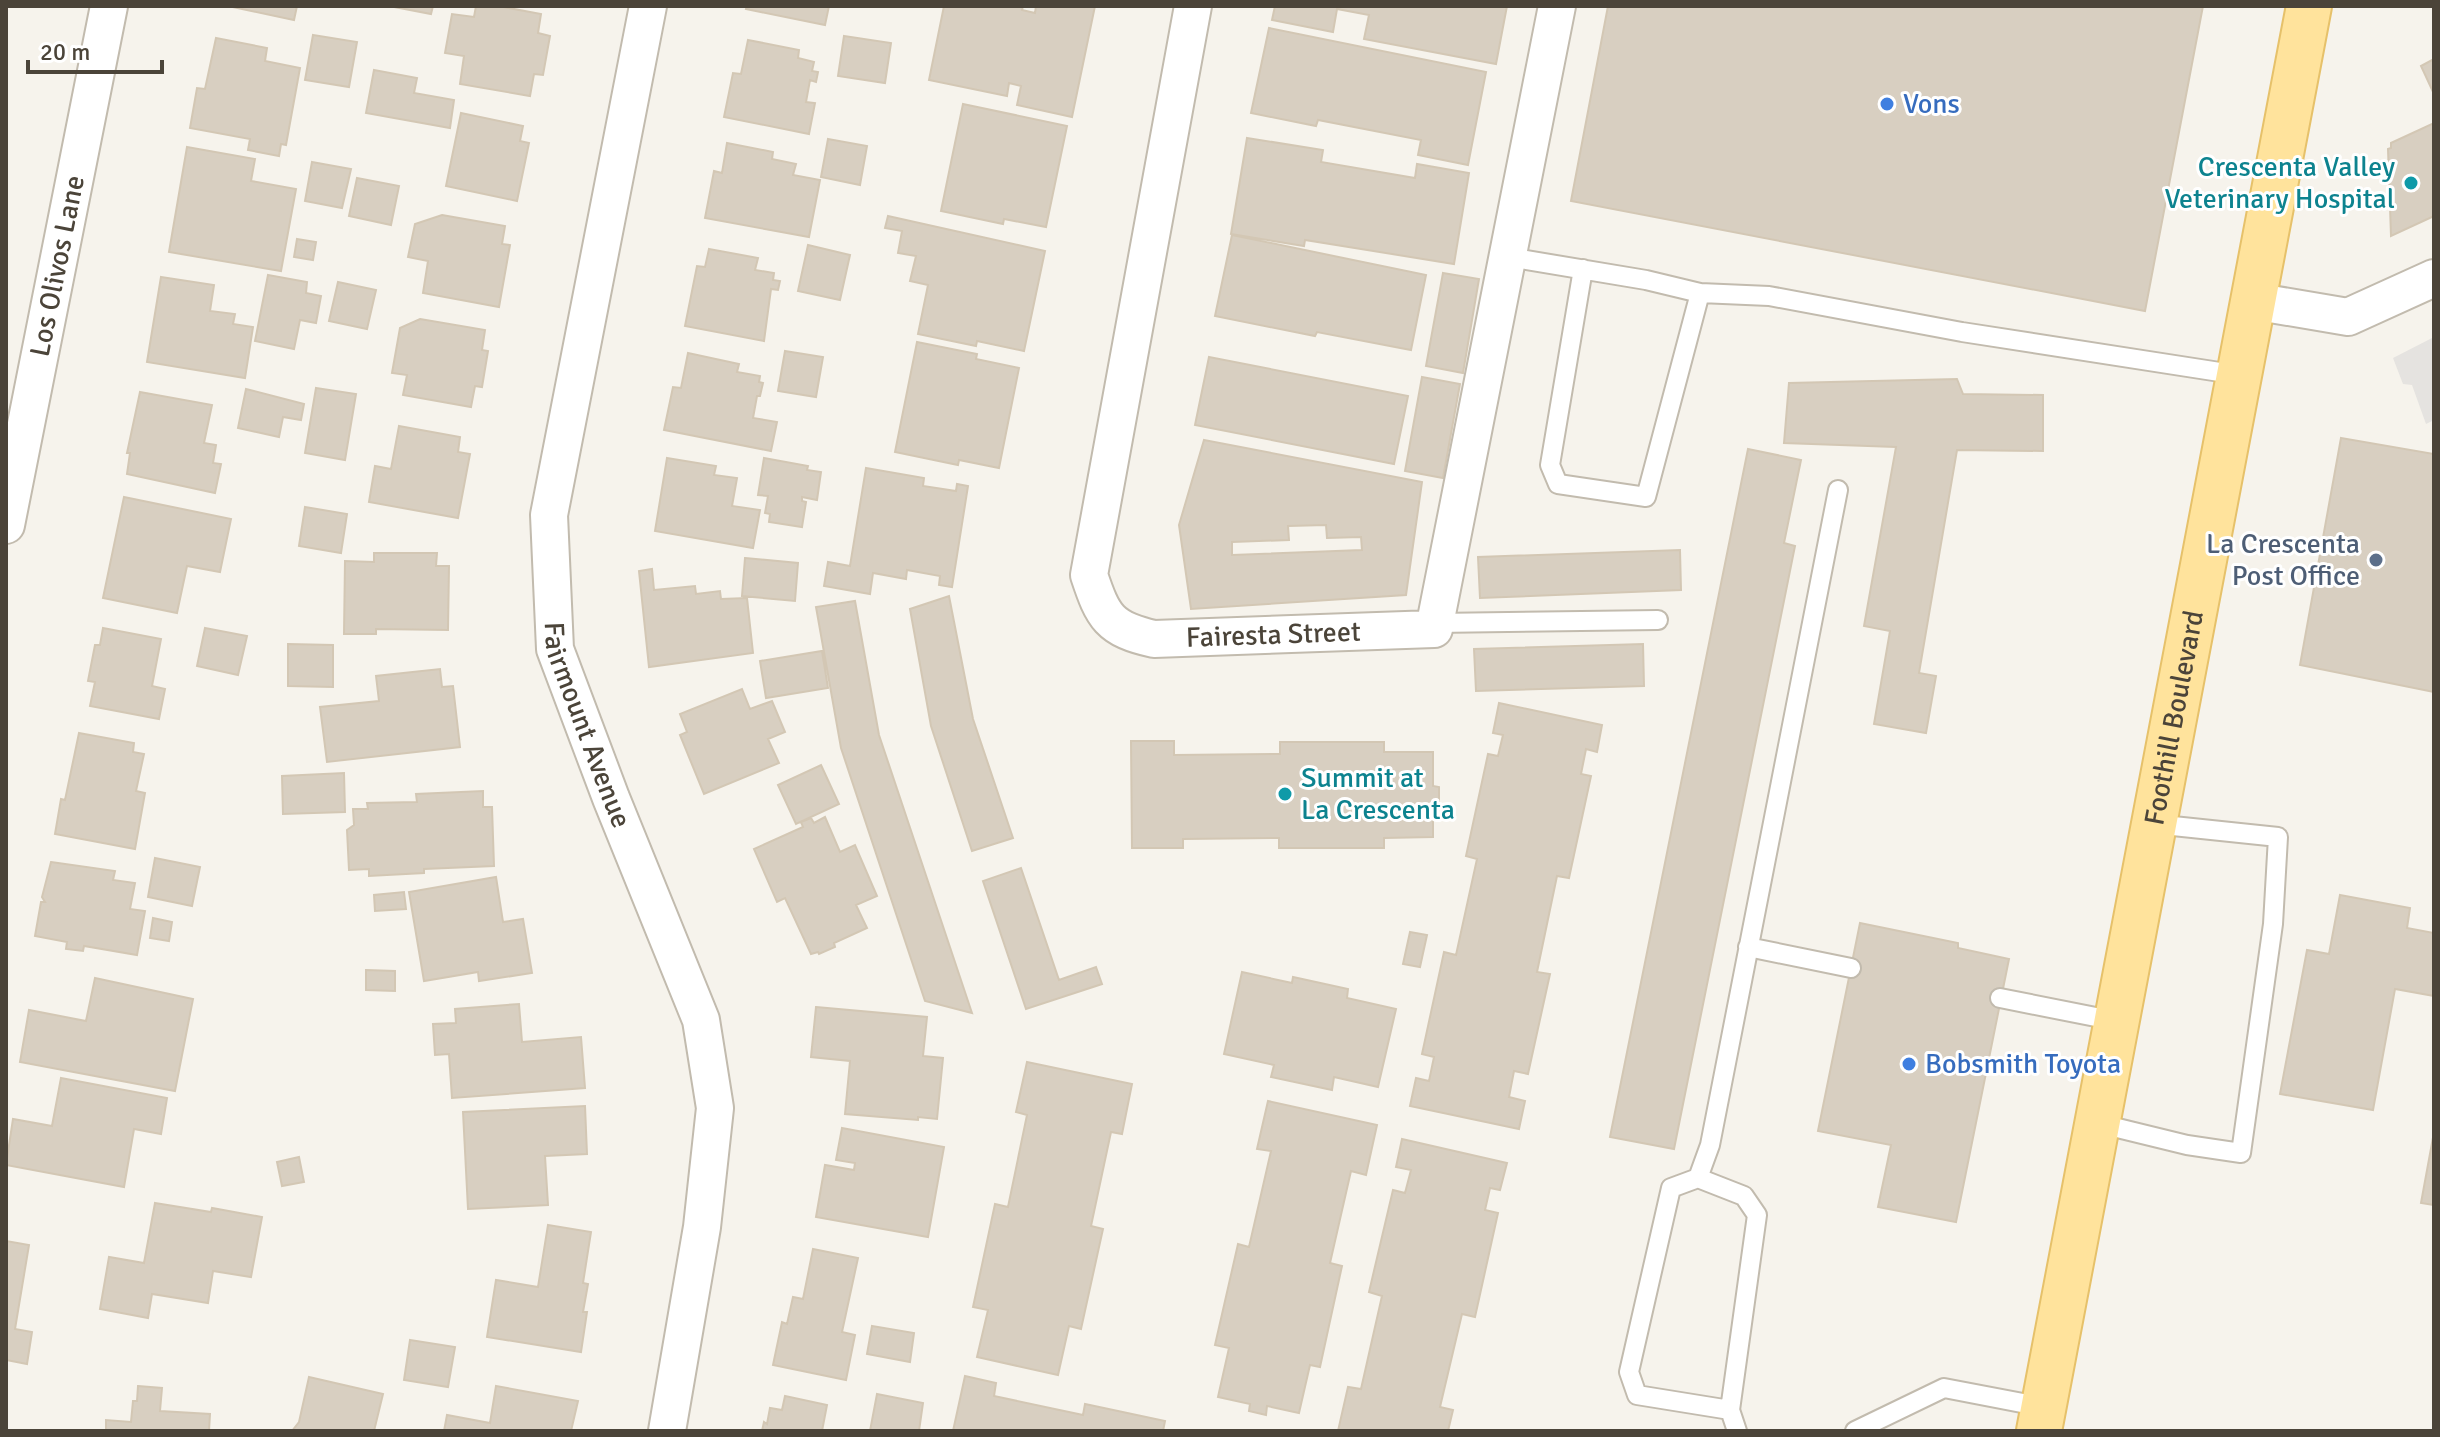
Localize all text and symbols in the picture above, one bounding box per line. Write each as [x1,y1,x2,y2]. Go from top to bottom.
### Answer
scale bar [28,24,162,74]
text: 20 m [40,37,90,67]
place label: Vons [1903,87,1960,121]
marker: Vons [1878,95,1896,113]
place label: Crescenta Valley Veterinary Hospital [2164,150,2395,216]
street label: Los Olivos Lane [23,173,92,360]
marker: Crescenta Valley Veterinary Hospital [2402,174,2420,192]
place label: La Crescenta Post Office [2206,527,2360,593]
marker: La Crescenta Post Office [2367,551,2385,569]
street label: Foothill Boulevard [2137,607,2211,828]
street label: Fairesta Street [1185,615,1361,655]
street label: Fairmount Avenue [537,621,638,833]
place label: Summit at La Crescenta [1301,761,1455,827]
marker: Summit at La Crescenta [1276,785,1294,803]
place label: Bobsmith Toyota [1925,1047,2121,1081]
marker: Bobsmith Toyota [1900,1055,1918,1073]

